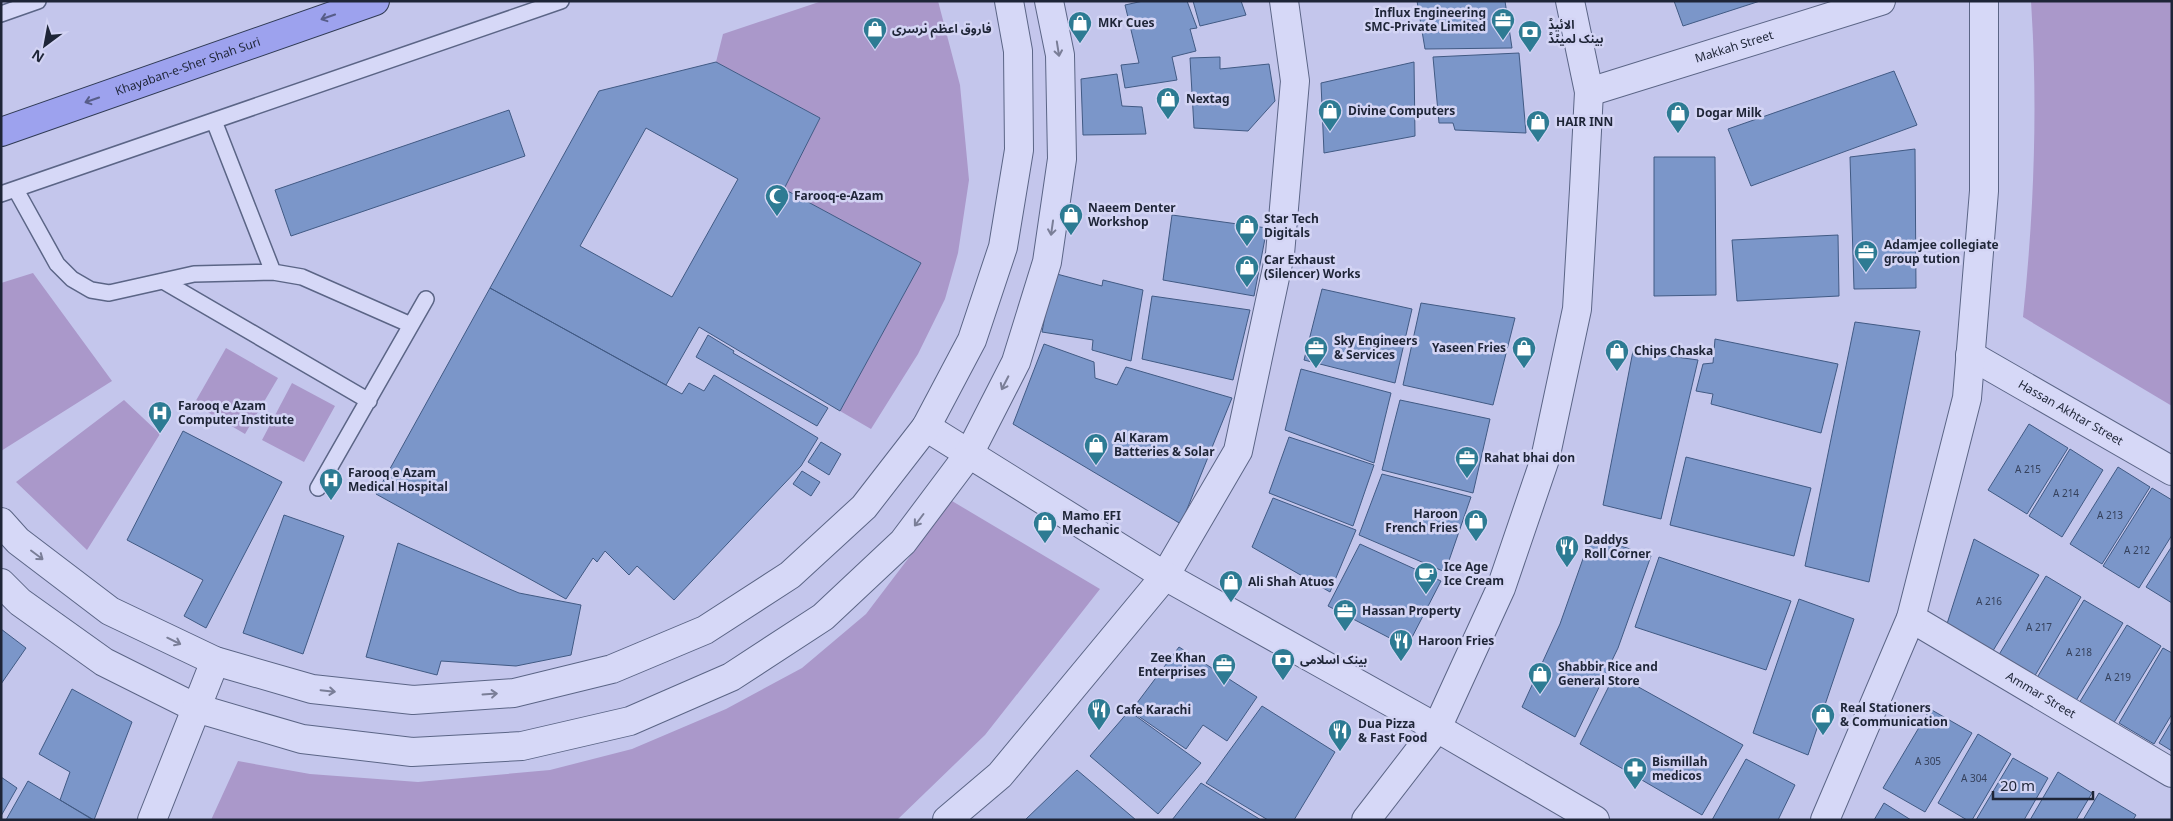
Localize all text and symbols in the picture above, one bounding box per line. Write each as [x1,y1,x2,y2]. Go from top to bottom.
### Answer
place label: Influx Engineering SMC-Private Limited [1365,1,1486,40]
office icon: Influx Engineering SMC-Private Limited [1490,7,1516,41]
shop icon: MKr Cues [1067,10,1093,44]
place label: MKr Cues [1098,11,1154,36]
one-way arrow [321,13,337,22]
place label: الائیڈ بینک لمیٹڈ [1548,13,1604,52]
shop icon: فاروق اعظم نرسری [862,16,888,50]
place label: فاروق اعظم نرسری [892,17,992,42]
bank icon: الائیڈ بینک لمیٹڈ [1517,19,1543,53]
north arrow [20,20,70,70]
street label: Makkah Street [1692,23,1777,71]
street label: Khayaban-e-Sher Shah Suri [112,29,264,104]
text: N [26,40,51,71]
one-way arrow [1054,41,1064,57]
shop icon: Nextag [1155,86,1181,120]
place label: Nextag [1186,87,1230,112]
one-way arrow [85,96,101,105]
shop icon: Divine Computers [1317,98,1343,132]
place label: Divine Computers [1348,99,1455,124]
shop icon: Dogar Milk [1665,100,1691,134]
place label: Dogar Milk [1696,101,1762,126]
shop icon: HAIR INN [1525,109,1551,143]
place label: HAIR INN [1556,110,1613,135]
mosque icon: Farooq-e-Azam [764,183,790,217]
place label: Farooq-e-Azam [794,184,884,209]
place label: Naeem Denter Workshop [1088,196,1176,235]
shop icon: Naeem Denter Workshop [1058,202,1084,236]
place label: Star Tech Digitals [1264,207,1319,246]
shop icon: Star Tech Digitals [1234,213,1260,247]
one-way arrow [1047,220,1057,236]
place label: Adamjee collegiate group tution [1884,233,1999,272]
office icon: Adamjee collegiate group tution [1853,239,1879,273]
place label: Car Exhaust (Silencer) Works [1264,248,1361,287]
shop icon: Car Exhaust (Silencer) Works [1234,254,1260,288]
place label: Sky Engineers & Services [1334,329,1417,368]
office icon: Sky Engineers & Services [1303,335,1329,369]
shop icon: Yaseen Fries [1511,335,1537,369]
place label: Yaseen Fries [1432,336,1506,361]
shop icon: Chips Chaska [1604,338,1630,372]
place label: Chips Chaska [1634,339,1713,364]
street label: Hassan Akhtar Street [2013,372,2129,453]
one-way arrow [1000,375,1009,390]
place label: Farooq e Azam Computer Institute [178,394,294,433]
hospital icon: Farooq e Azam Computer Institute [147,400,173,434]
place label: Al Karam Batteries & Solar [1114,426,1215,465]
shop icon: Al Karam Batteries & Solar [1083,432,1109,466]
office icon: Rahat bhai don [1454,445,1480,479]
place label: Rahat bhai don [1484,446,1575,471]
house number: A 215 [2015,459,2041,480]
place label: Farooq e Azam Medical Hospital [348,461,448,500]
hospital icon: Farooq e Azam Medical Hospital [318,467,344,501]
house number: A 214 [2053,483,2079,504]
place label: Haroon French Fries [1385,502,1458,541]
place label: Mamo EFI Mechanic [1062,504,1121,543]
house number: A 213 [2097,505,2123,526]
shop icon: Haroon French Fries [1463,508,1489,542]
shop icon: Mamo EFI Mechanic [1032,510,1058,544]
one-way arrow [914,513,925,526]
place label: Daddys Roll Corner [1584,528,1651,567]
restaurant icon: Daddys Roll Corner [1554,534,1580,568]
house number: A 212 [2124,540,2150,561]
one-way arrow [30,550,43,561]
place label: Ice Age Ice Cream [1444,555,1504,594]
cafe icon: Ice Age Ice Cream [1413,561,1439,595]
shop icon: Ali Shah Atuos [1218,569,1244,603]
place label: Ali Shah Atuos [1248,570,1334,595]
house number: A 216 [1976,591,2002,612]
office icon: Hassan Property [1332,598,1358,632]
place label: Hassan Property [1362,599,1461,624]
house number: A 217 [2026,617,2052,638]
restaurant icon: Haroon Fries [1388,628,1414,662]
place label: Haroon Fries [1418,629,1494,654]
one-way arrow [166,637,181,647]
house number: A 218 [2066,642,2092,663]
place label: Zee Khan Enterprises [1138,646,1206,685]
bank icon: بینک اسلامی [1270,647,1296,681]
place label: بینک اسلامی [1300,648,1367,673]
office icon: Zee Khan Enterprises [1211,652,1237,686]
place label: Shabbir Rice and General Store [1558,655,1658,694]
shop icon: Shabbir Rice and General Store [1527,661,1553,695]
street label: Ammar Street [2001,664,2082,726]
house number: A 219 [2105,667,2131,688]
one-way arrow [320,686,336,696]
one-way arrow [481,690,497,699]
place label: Real Stationers & Communication [1840,696,1948,735]
restaurant icon: Cafe Karachi [1086,697,1112,731]
place label: Cafe Karachi [1116,698,1191,723]
shop icon: Real Stationers & Communication [1810,702,1836,736]
place label: Dua Pizza & Fast Food [1358,712,1427,751]
restaurant icon: Dua Pizza & Fast Food [1327,718,1353,752]
place label: Bismillah medicos [1652,750,1708,789]
house number: A 305 [1915,751,1941,772]
pharmacy icon: Bismillah medicos [1622,756,1648,790]
house number: A 304 [1961,768,1987,789]
scale bar [1993,768,2093,800]
text: 20 m [2000,770,2035,802]

